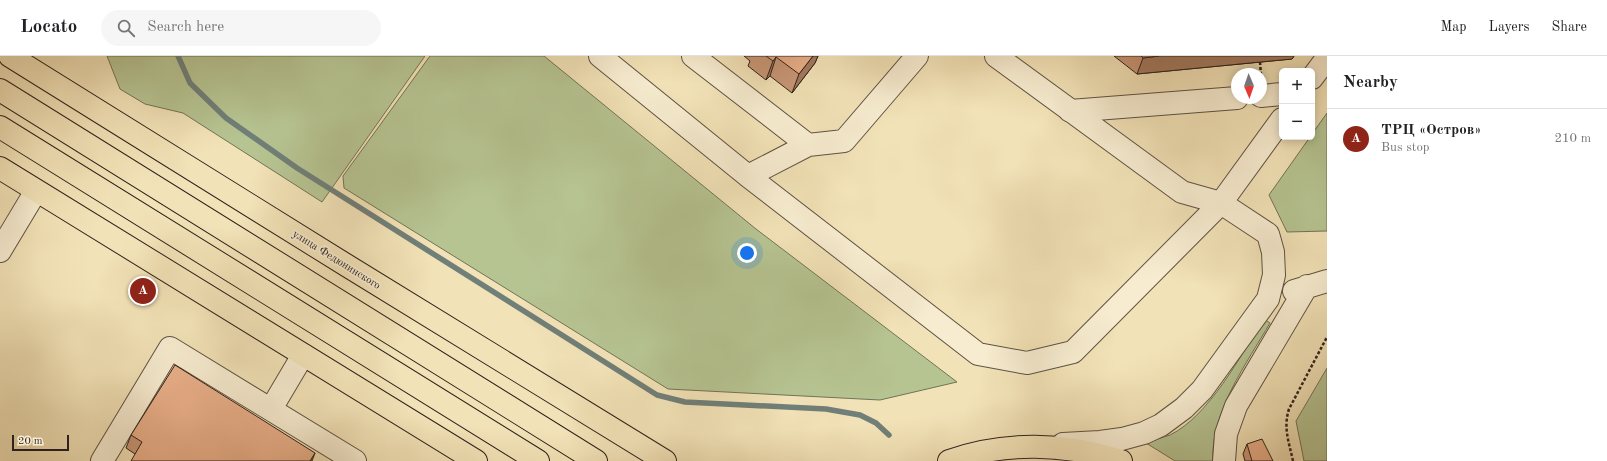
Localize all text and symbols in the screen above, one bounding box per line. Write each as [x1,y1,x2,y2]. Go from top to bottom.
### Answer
search box [101,10,381,46]
icon: search [115,17,137,39]
text: Locato [20,18,77,37]
text: Search here [147,20,224,35]
text: Map [1441,20,1467,34]
text: Layers [1489,20,1530,34]
text: Share [1552,20,1587,34]
north arrow [1231,68,1267,104]
map controls [1279,68,1315,140]
button: + [1279,68,1315,104]
text: Nearby [1343,74,1398,91]
button: − [1279,104,1315,140]
text: ТРЦ «Остров» [1381,123,1481,138]
text: A [1351,132,1361,145]
text: 210 m [1554,132,1591,145]
text: Bus stop [1381,141,1430,154]
street label: улица Федюнинского [290,229,382,292]
your location [737,243,757,263]
pin: A [130,276,156,306]
scale bar [12,433,69,452]
text: 20 m [18,436,43,447]

